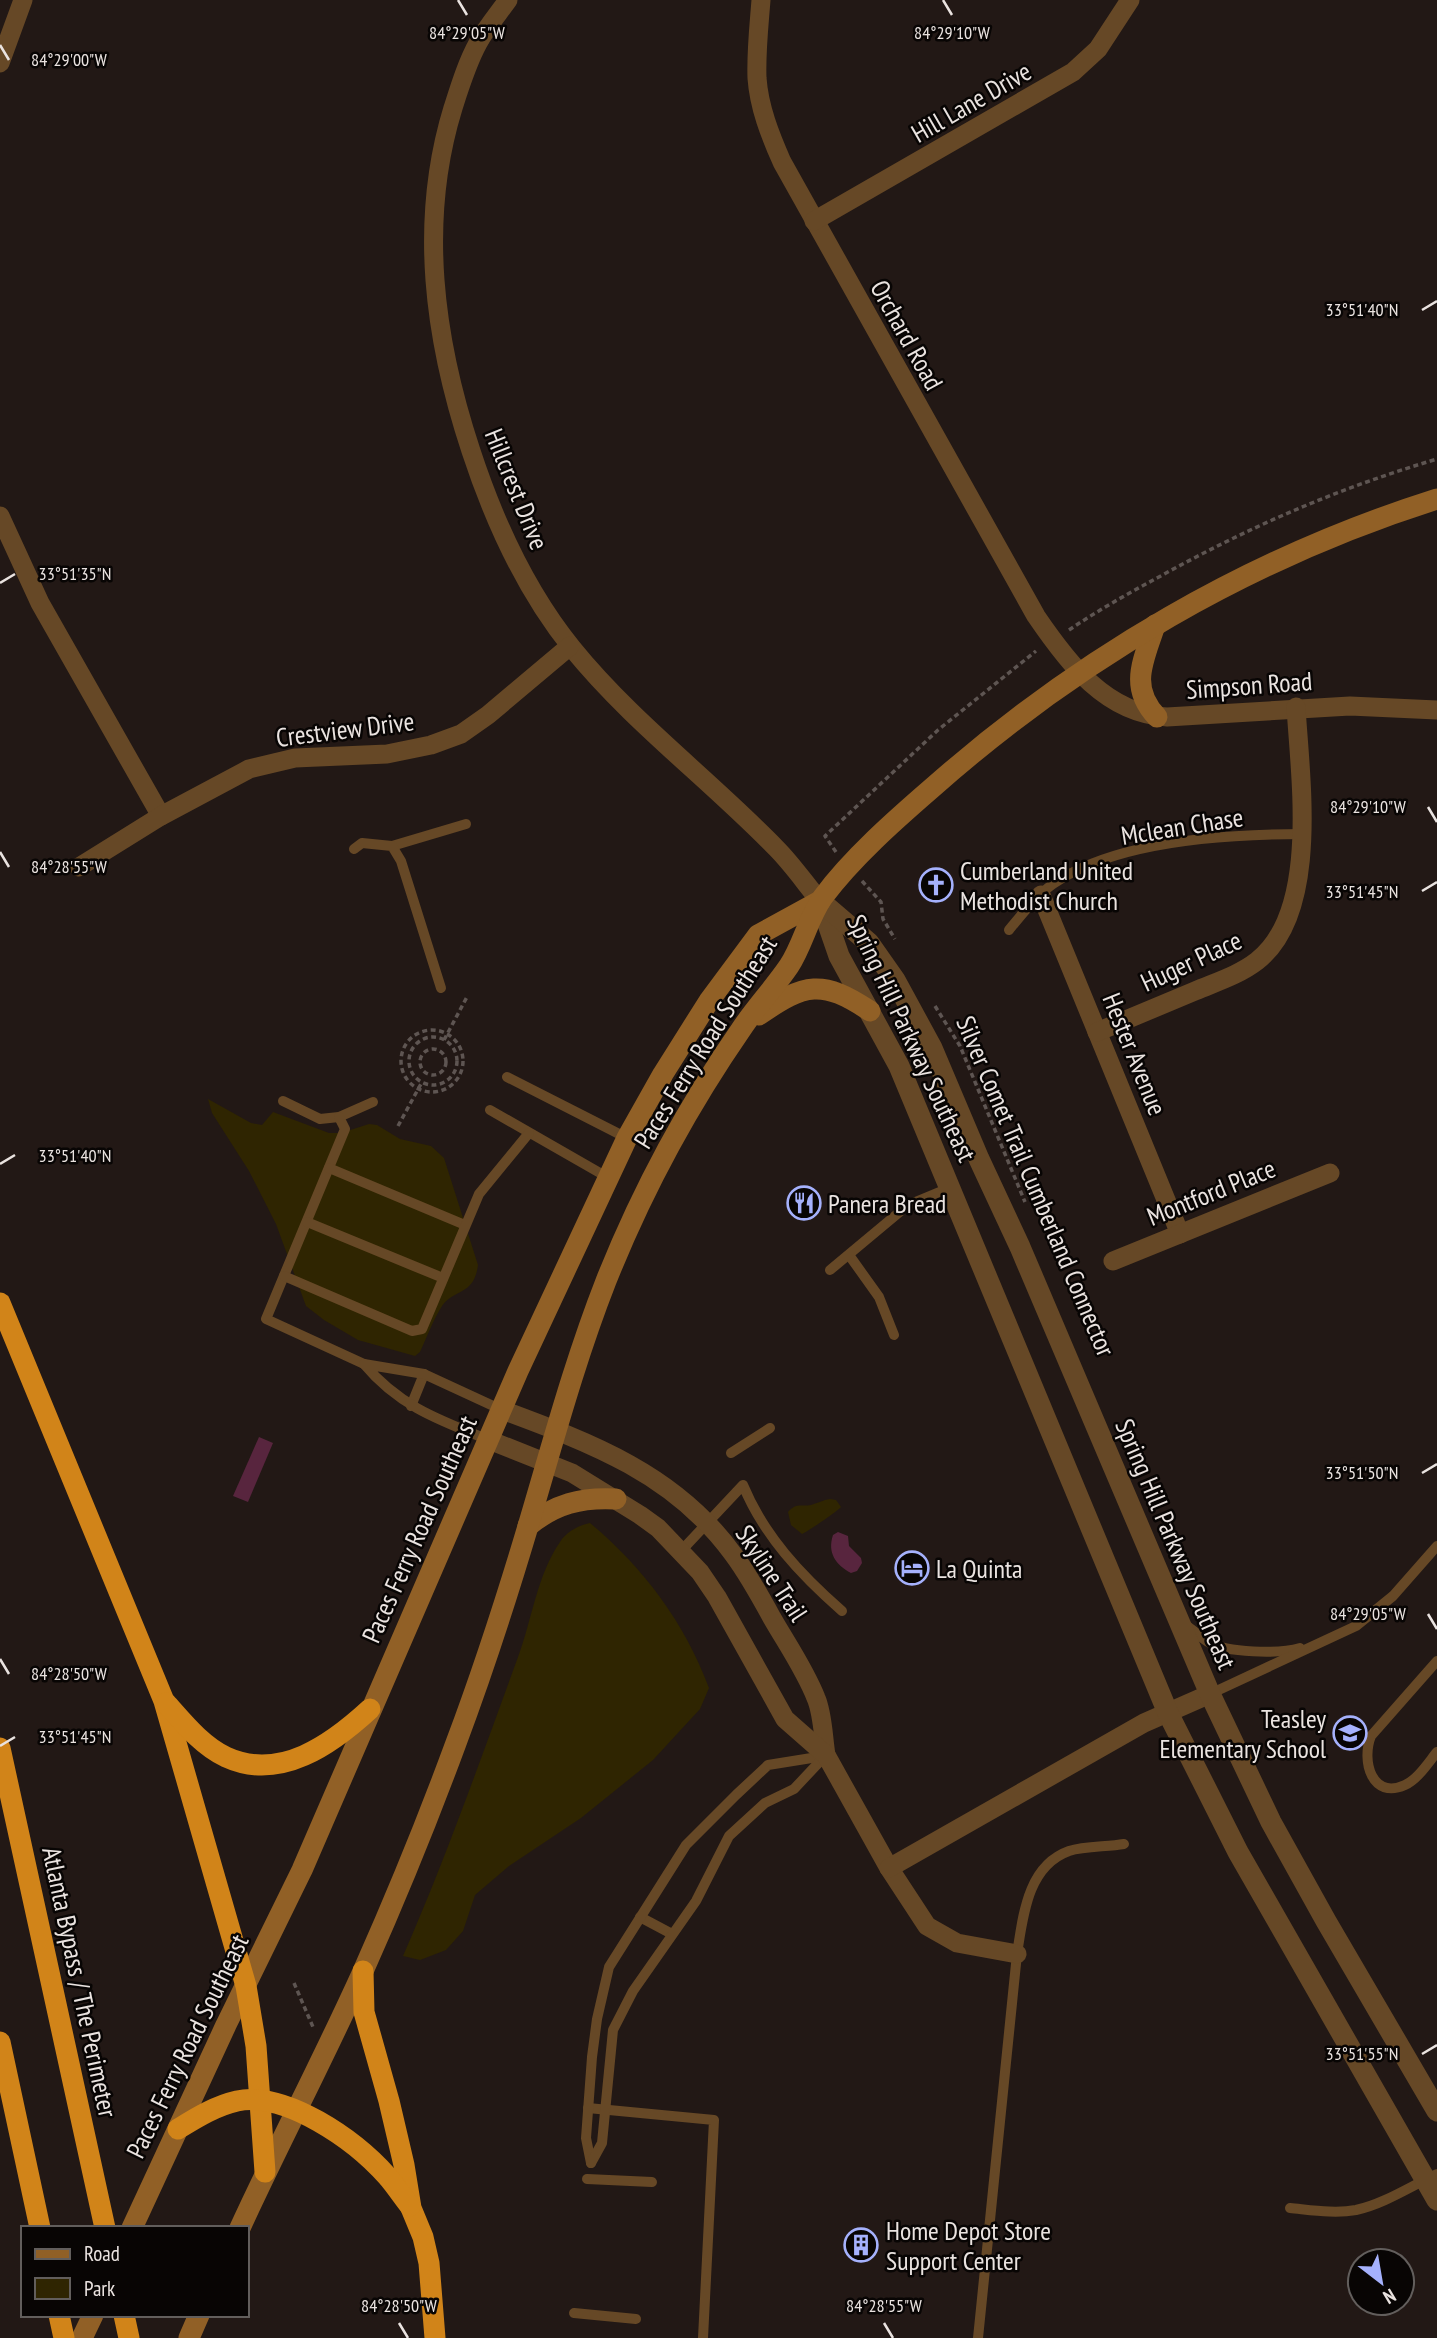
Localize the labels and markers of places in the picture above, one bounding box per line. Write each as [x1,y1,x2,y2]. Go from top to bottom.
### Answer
place label: Cumberland United Methodist Church [960,854,1133,917]
church icon: Cumberland United Methodist Church [917,866,955,904]
restaurant icon: Panera Bread [785,1184,823,1222]
place label: Panera Bread [828,1187,946,1220]
hotel icon: La Quinta [893,1549,931,1587]
place label: La Quinta [936,1552,1023,1585]
place label: Teasley Elementary School [1159,1702,1326,1765]
school or university icon: Teasley Elementary School [1331,1714,1369,1752]
place label: Home Depot Store Support Center [886,2214,1051,2277]
building icon: Home Depot Store Support Center [842,2226,880,2264]

